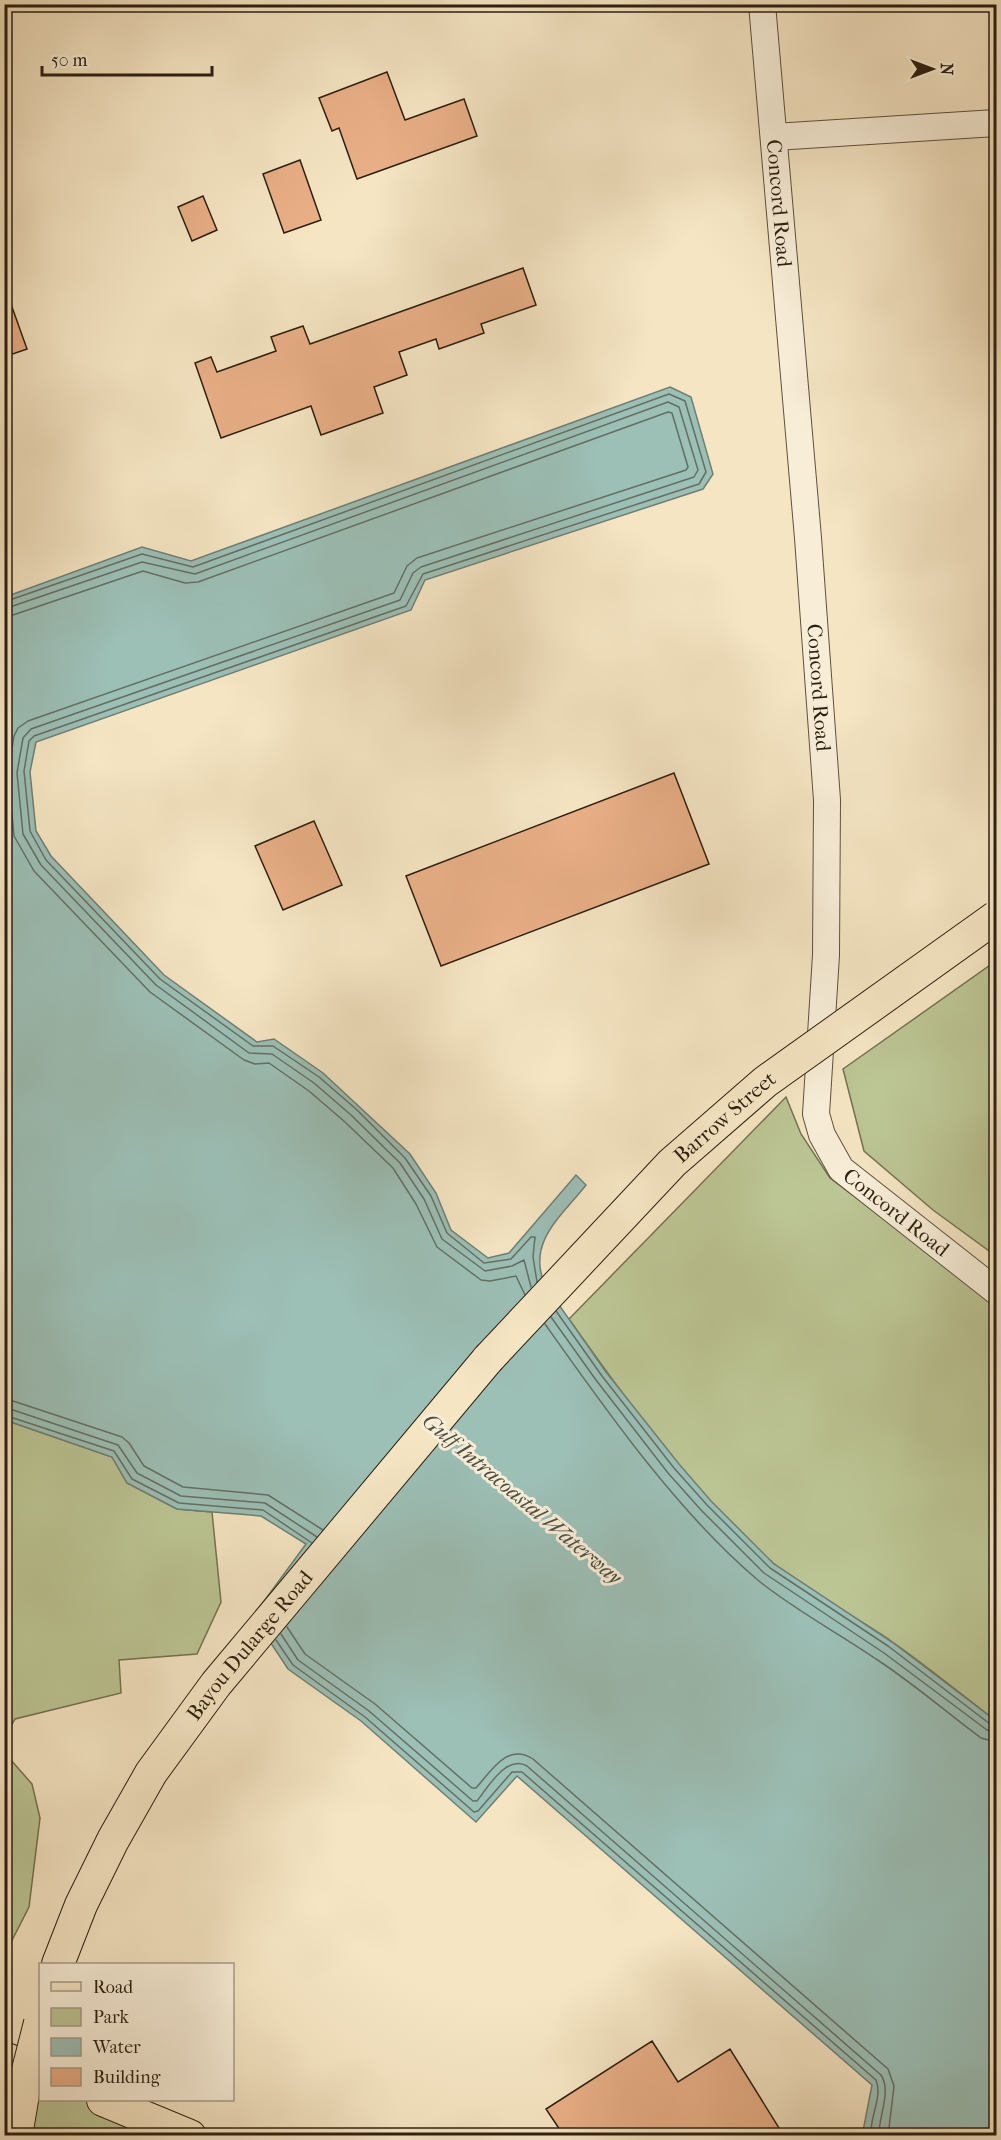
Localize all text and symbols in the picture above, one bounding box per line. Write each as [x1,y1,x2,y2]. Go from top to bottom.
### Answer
scale bar [42,39,212,77]
north arrow [902,39,962,99]
text: 50 m [51,50,88,71]
text: N [937,63,956,76]
street label: Concord Road [762,138,797,269]
street label: Concord Road [802,623,835,753]
street label: Barrow Street [669,1066,781,1168]
street label: Concord Road [838,1163,954,1262]
water label: Gulf Intracoastal Waterway [417,1408,628,1591]
street label: Bayou Dularge Road [182,1565,318,1725]
legend [39,1963,234,2101]
text: Road [93,1977,133,1998]
text: Park [93,2007,130,2028]
text: Water [92,2037,141,2058]
text: Building [93,2067,161,2088]

